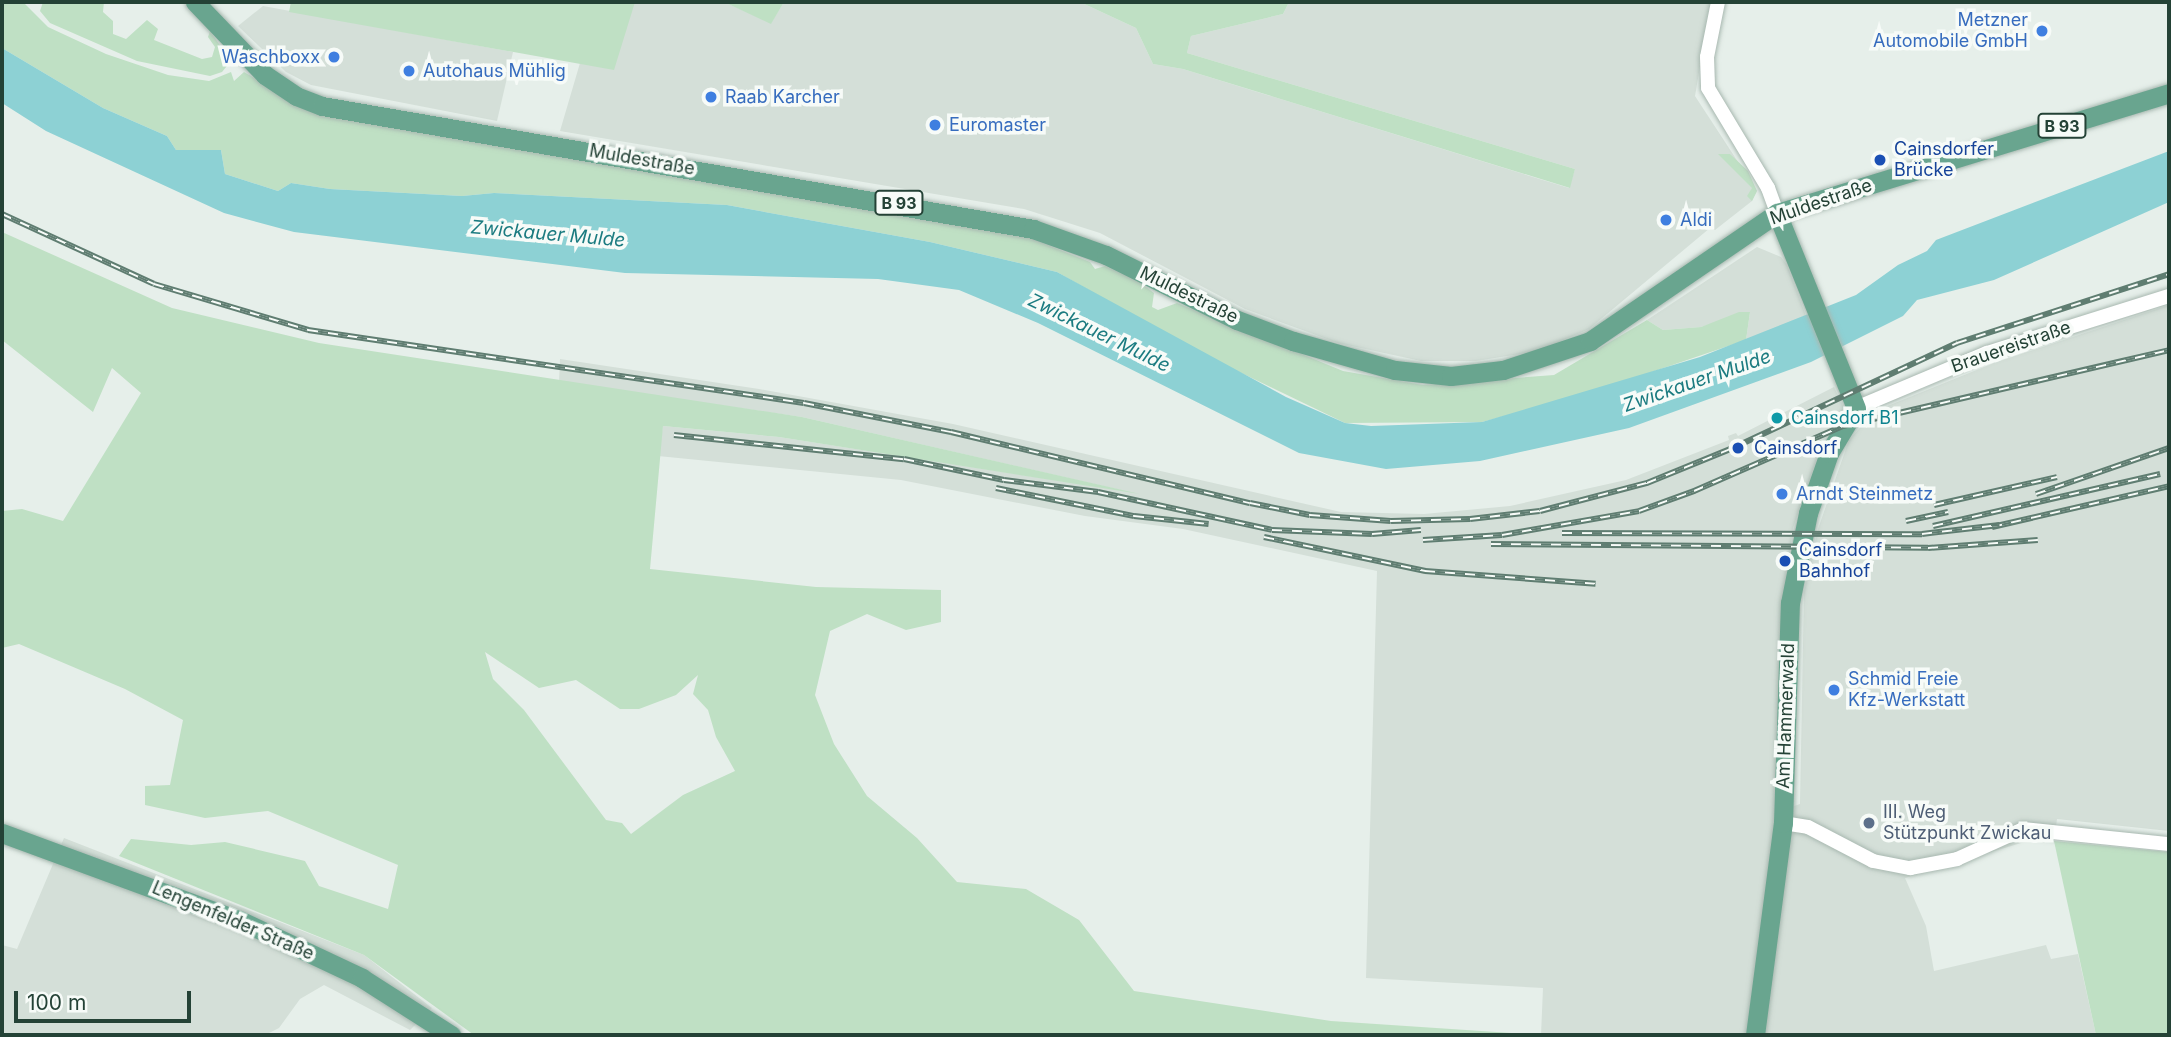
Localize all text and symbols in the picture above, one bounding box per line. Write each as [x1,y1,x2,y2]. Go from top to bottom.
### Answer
place label: Metzner Automobile GmbH [1873,10,2028,52]
marker: Metzner Automobile GmbH [2034,23,2050,39]
place label: Waschboxx [222,46,320,68]
marker: Waschboxx [326,49,342,65]
place label: Autohaus Mühlig [423,60,566,82]
marker: Autohaus Mühlig [401,63,417,79]
place label: Raab Karcher [725,86,840,108]
marker: Raab Karcher [703,89,719,105]
place label: Euromaster [949,114,1046,136]
road number: B 93 [2036,114,2088,138]
marker: Euromaster [927,117,943,133]
place label: Cainsdorfer Brücke [1894,139,1994,182]
street label: Muldestraße [588,140,696,180]
marker: Cainsdorfer Brücke [1872,152,1888,168]
street label: Muldestraße [1767,174,1875,230]
road number: B 93 [873,190,925,216]
place label: Aldi [1680,209,1712,231]
marker: Aldi [1658,212,1674,228]
water label: Zwickauer Mulde [470,216,626,252]
street label: Muldestraße [1136,262,1242,328]
water label: Zwickauer Mulde [1024,289,1174,377]
street label: Brauereistraße [1948,316,2074,378]
water label: Zwickauer Mulde [1620,345,1774,417]
place label: Cainsdorf B1 [1791,407,1898,429]
marker: Cainsdorf B1 [1769,410,1785,426]
place label: Cainsdorf [1754,437,1837,459]
marker: Cainsdorf [1728,438,1748,458]
place label: Arndt Steinmetz [1796,483,1933,505]
marker: Arndt Steinmetz [1774,486,1790,502]
place label: Cainsdorf Bahnhof [1799,540,1882,582]
marker: Cainsdorf Bahnhof [1777,553,1793,569]
street label: Am Hammerwald [1773,643,1799,789]
place label: Schmid Freie Kfz-Werkstatt [1848,669,1965,712]
marker: Schmid Freie Kfz-Werkstatt [1826,682,1842,698]
place label: III. Weg Stützpunkt Zwickau [1883,802,2051,844]
marker: III. Weg Stützpunkt Zwickau [1861,815,1877,831]
street label: Lengenfelder Straße [149,877,317,965]
scale bar [18,978,194,1022]
text: 100 m [27,990,86,1015]

